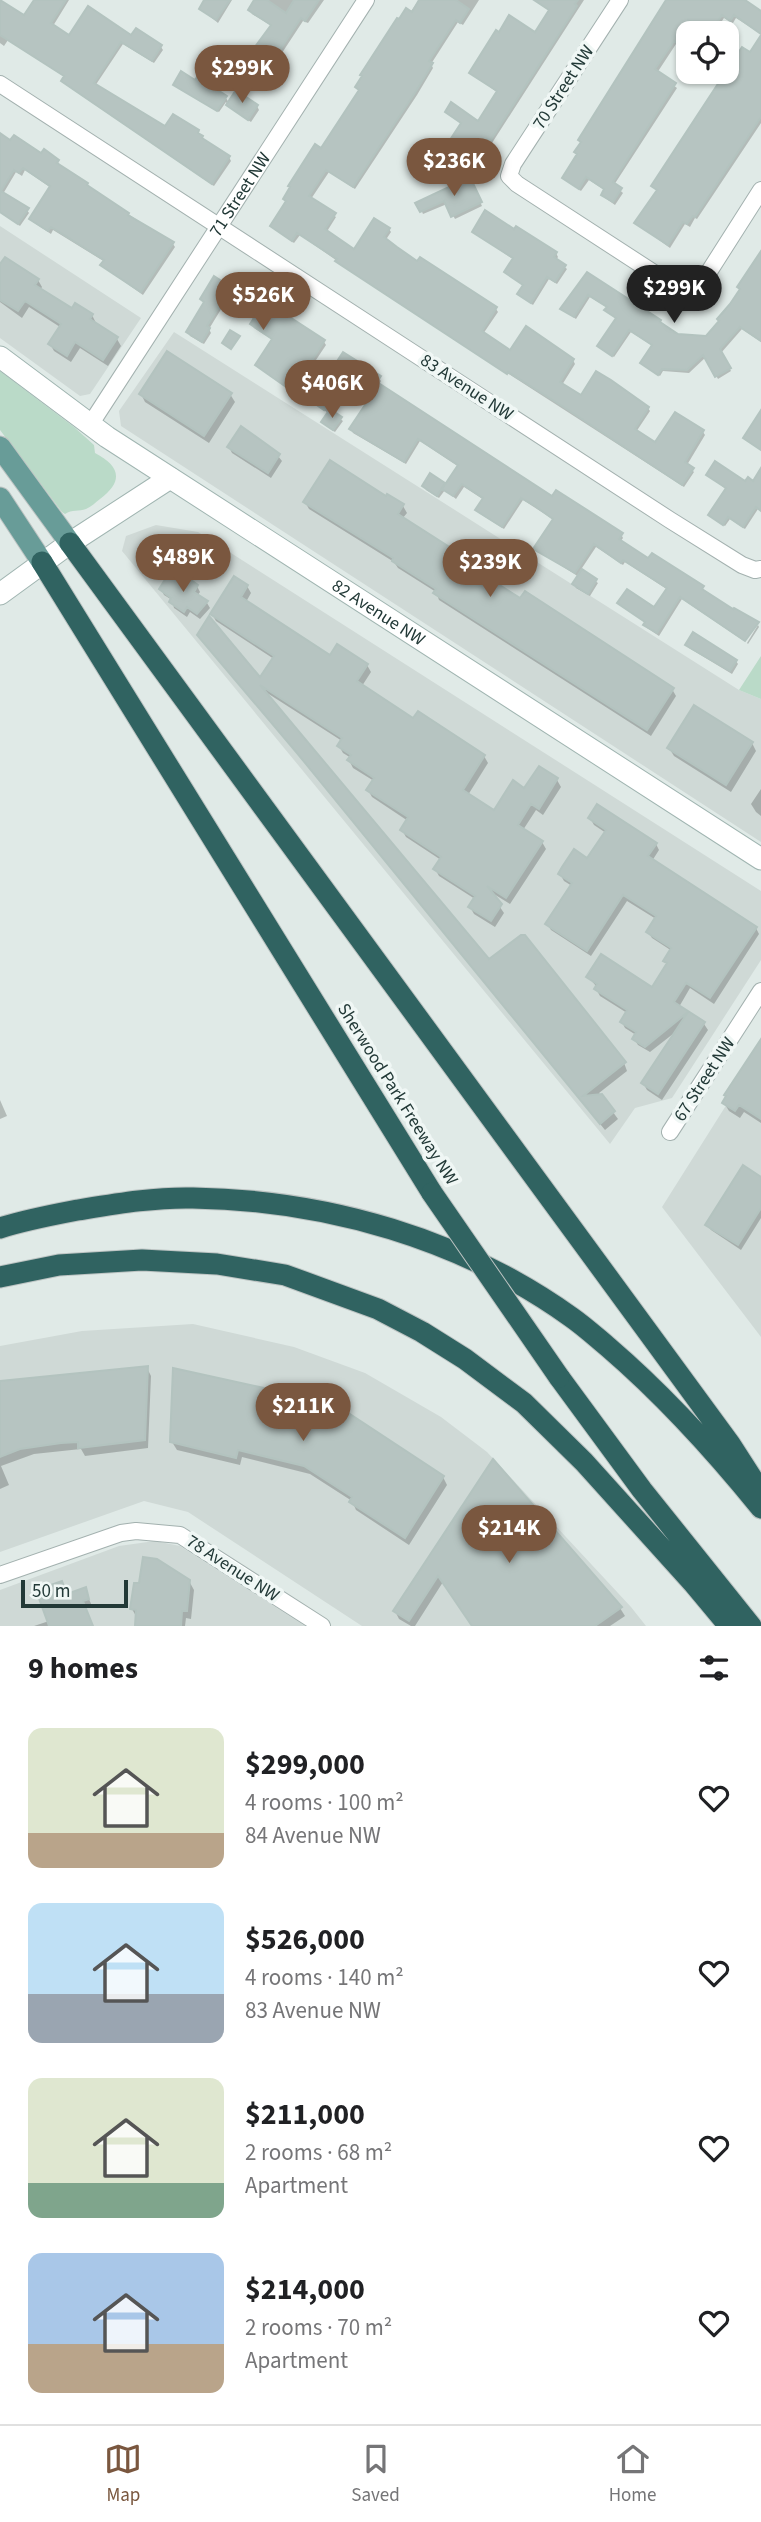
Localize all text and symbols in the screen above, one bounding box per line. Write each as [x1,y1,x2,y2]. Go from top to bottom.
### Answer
map controls [676,21,739,84]
button: locate [676,21,739,84]
street label: 70 Street NW [527,40,600,134]
pin: $299K [193,46,291,105]
text: $299K [211,51,273,84]
pin: $236K [405,138,503,198]
text: $236K [423,144,485,177]
street label: 71 Street NW [204,148,277,242]
pin: $299K [625,266,723,325]
text: $299K [643,271,705,304]
pin: $526K [214,272,312,332]
text: $526K [232,278,294,311]
street label: 83 Avenue NW [415,348,518,427]
pin: $406K [283,360,381,420]
text: $406K [301,366,363,399]
pin: $489K [134,534,232,594]
text: $489K [152,540,214,573]
pin: $239K [441,540,539,599]
text: $239K [459,545,521,578]
street label: 82 Avenue NW [327,573,430,652]
street label: Sherwood Park Freeway NW [331,998,464,1190]
street label: 67 Street NW [668,1032,741,1126]
pin: $211K [254,1384,352,1443]
text: $211K [272,1389,334,1422]
pin: $214K [460,1506,558,1565]
text: $214K [478,1511,540,1544]
street label: 78 Avenue NW [181,1529,284,1608]
scale bar [21,1577,128,1609]
text: 50 m [32,1578,70,1605]
text: 9 homes [28,1647,138,1690]
icon: filters [695,1649,733,1687]
text: $299,000 [245,1743,365,1786]
icon: home [84,1756,168,1840]
icon: heart [695,1779,733,1817]
text: 4 rooms · 100 m² [245,1786,404,1819]
text: 84 Avenue NW [245,1819,381,1852]
text: $526,000 [245,1918,365,1961]
icon: home [84,1931,168,2015]
icon: heart [695,1954,733,1992]
text: 4 rooms · 140 m² [245,1961,404,1994]
text: 83 Avenue NW [245,1994,381,2027]
text: $211,000 [245,2093,365,2136]
icon: home [84,2106,168,2190]
icon: heart [695,2129,733,2167]
text: 2 rooms · 68 m² [245,2136,392,2169]
text: Apartment [245,2169,348,2202]
text: $214,000 [245,2268,365,2311]
icon: home [84,2281,168,2365]
icon: heart [695,2304,733,2342]
text: 2 rooms · 70 m² [245,2311,392,2344]
text: Apartment [245,2344,348,2377]
tab: Map [104,2440,142,2509]
tab: Saved [351,2440,400,2509]
tab: Home [609,2440,657,2509]

